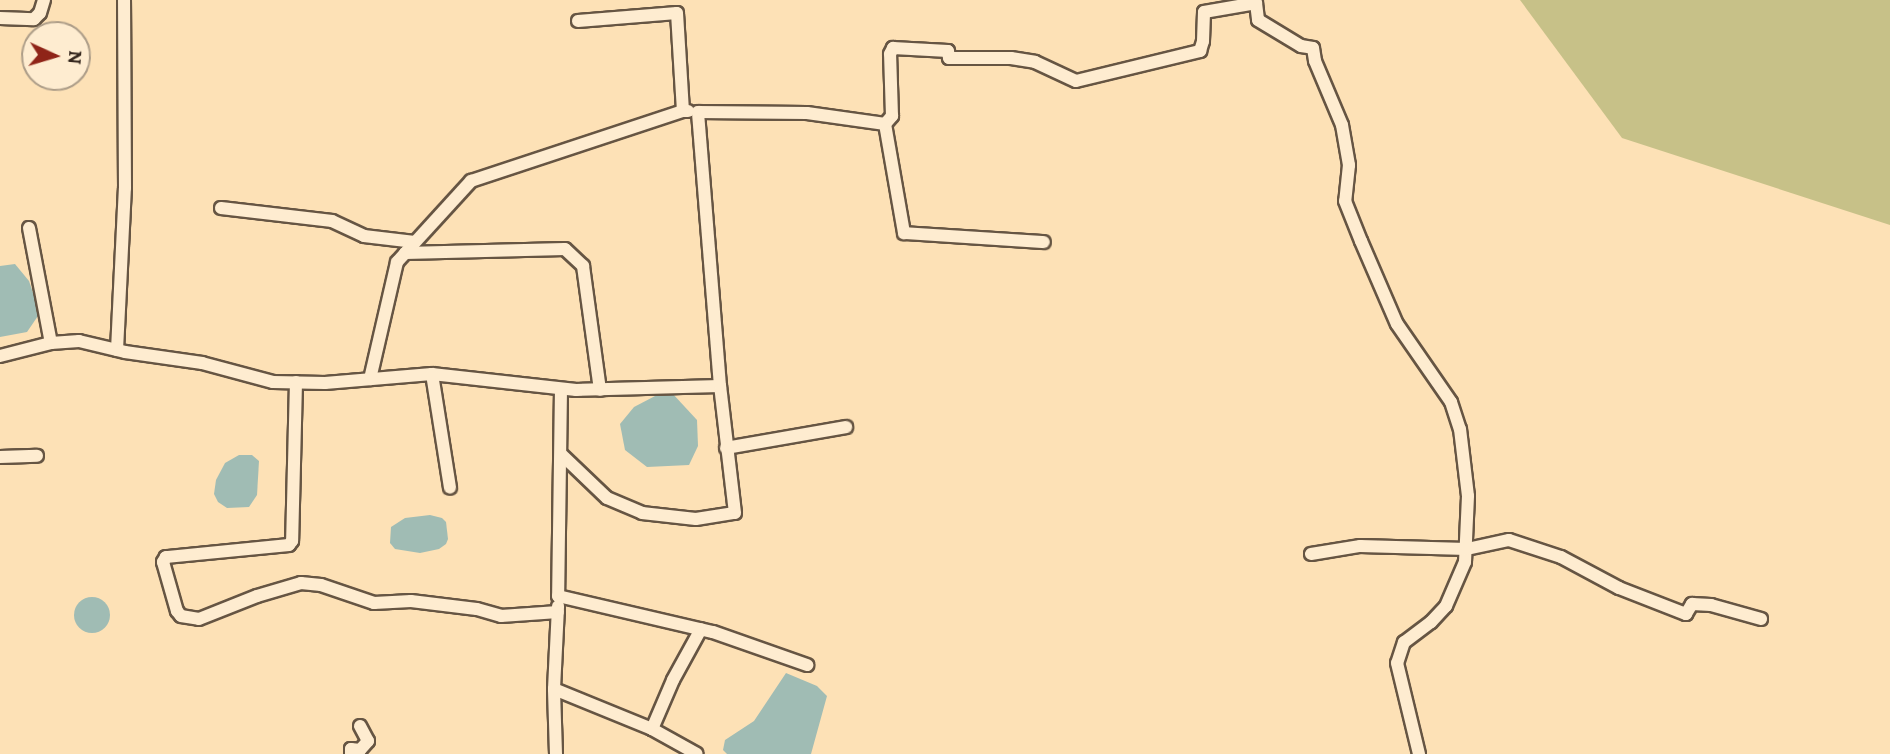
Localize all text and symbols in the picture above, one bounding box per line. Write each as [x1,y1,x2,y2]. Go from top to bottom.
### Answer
north arrow [21,21,91,91]
text: N [62,50,88,65]

